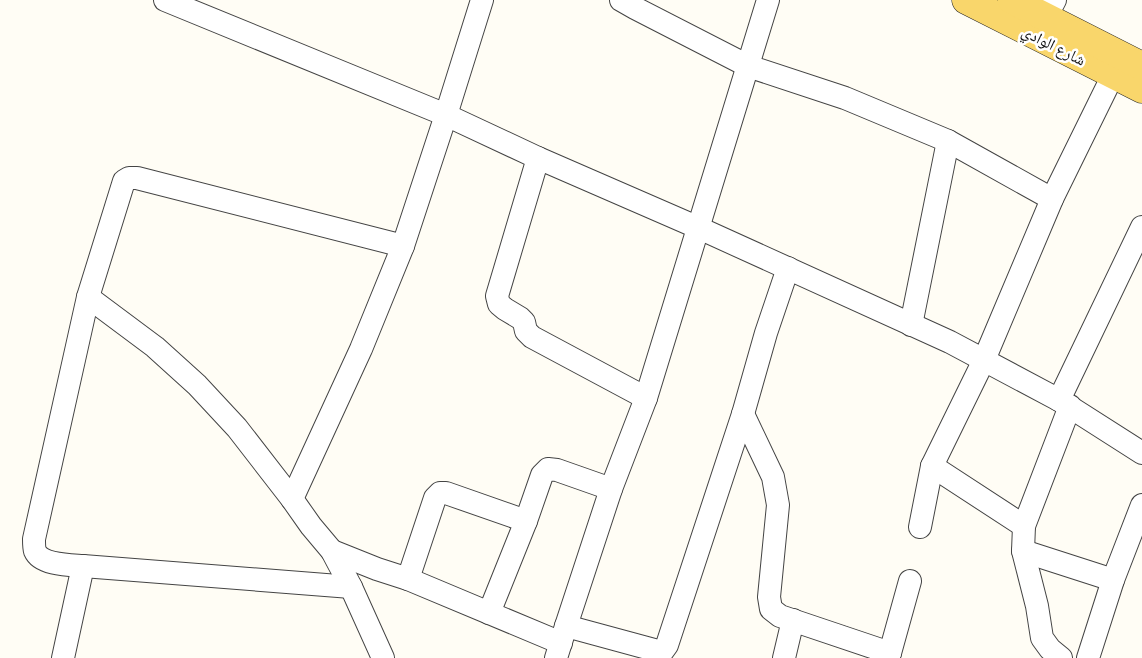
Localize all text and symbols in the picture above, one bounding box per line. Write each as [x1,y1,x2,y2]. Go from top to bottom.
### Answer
street label: شارع الوادي [1017,21,1089,72]

